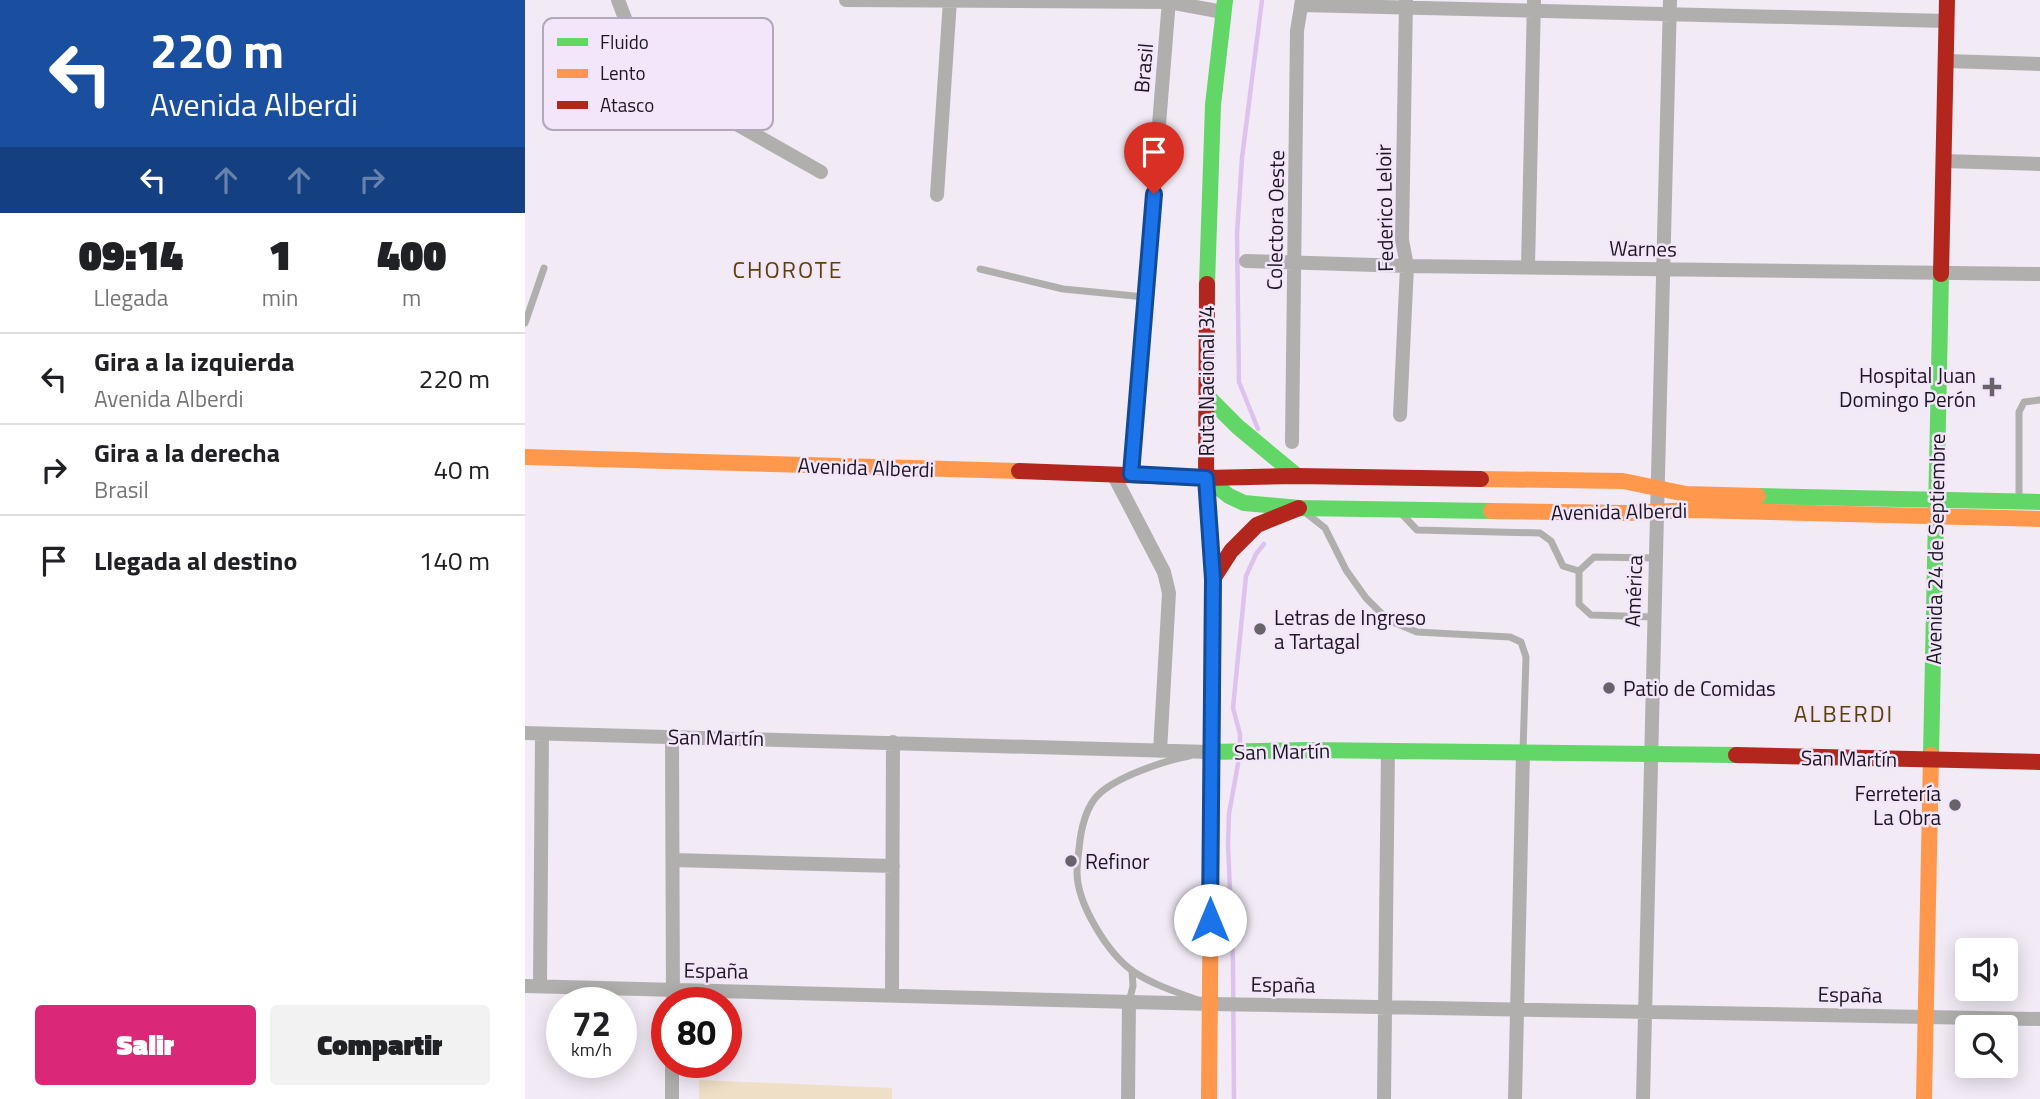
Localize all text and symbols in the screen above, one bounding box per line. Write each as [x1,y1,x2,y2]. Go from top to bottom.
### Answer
text: 220 m [150,12,284,87]
legend [543,18,773,130]
text: Fluido [600,27,649,56]
icon: left [35,28,126,119]
street label: Brasil [1125,42,1161,94]
text: Lento [600,58,645,87]
text: Avenida Alberdi [150,80,358,128]
text: Atasco [600,90,654,119]
pin [1124,122,1184,194]
icon: arrive [1135,133,1173,171]
street label: Federico Leloir [1367,144,1401,272]
street label: Colectora Oeste [1258,150,1292,290]
icon: left [134,161,172,199]
icon: ahead [207,161,245,199]
icon: ahead [280,161,318,199]
icon: right [353,161,391,199]
text: 09:14 [79,222,183,286]
text: 1 [269,222,292,286]
text: 400 [377,222,446,286]
street label: Warnes [1609,231,1677,265]
district label: CHOROTE [733,252,843,287]
text: Llegada [93,280,168,315]
text: min [262,280,298,315]
text: m [402,280,421,315]
street label: Ruta Nacional 34 [1190,306,1222,456]
text: Gira a la izquierda [94,342,295,381]
text: 220 m [419,359,490,398]
place label: Hospital Juan Domingo Perón [1839,359,1976,415]
icon: left [35,360,73,398]
marker: Hospital Juan Domingo Perón [1982,377,2002,397]
text: Avenida Alberdi [94,381,244,416]
text: Gira a la derecha [94,433,280,472]
street label: Avenida 24 de Septiembre [1917,433,1953,665]
street label: Avenida Alberdi [797,449,935,485]
text: 40 m [433,450,490,489]
icon: right [35,451,73,489]
text: Brasil [94,472,149,507]
street label: Avenida Alberdi [1550,494,1688,528]
text: Llegada al destino [94,541,297,580]
text: 140 m [419,541,490,580]
icon: arrive [35,542,73,580]
street label: América [1616,554,1650,628]
place label: Letras de Ingreso a Tartagal [1274,601,1426,657]
marker: Letras de Ingreso a Tartagal [1252,621,1268,637]
place label: Patio de Comidas [1623,672,1776,704]
marker: Patio de Comidas [1601,680,1617,696]
district label: ALBERDI [1794,696,1894,731]
street label: San Martín [667,720,765,754]
street label: San Martín [1233,734,1331,768]
street label: San Martín [1800,741,1898,775]
place label: Ferretería La Obra [1855,777,1941,833]
marker: Ferretería La Obra [1947,797,1963,813]
place label: Refinor [1085,845,1150,877]
marker: Refinor [1063,853,1079,869]
position arrow [1173,883,1247,957]
map controls [1955,938,2018,1078]
button: sound [1955,938,2018,1001]
street label: España [683,953,749,987]
street label: España [1250,967,1316,1001]
street label: España [1817,977,1883,1011]
speed limit sign: 80 [651,987,742,1078]
text: 72 [572,996,611,1050]
button: Salir [35,1005,256,1085]
button: Compartir [270,1005,490,1085]
button: search [1955,1015,2018,1078]
text: km/h [571,1036,612,1063]

